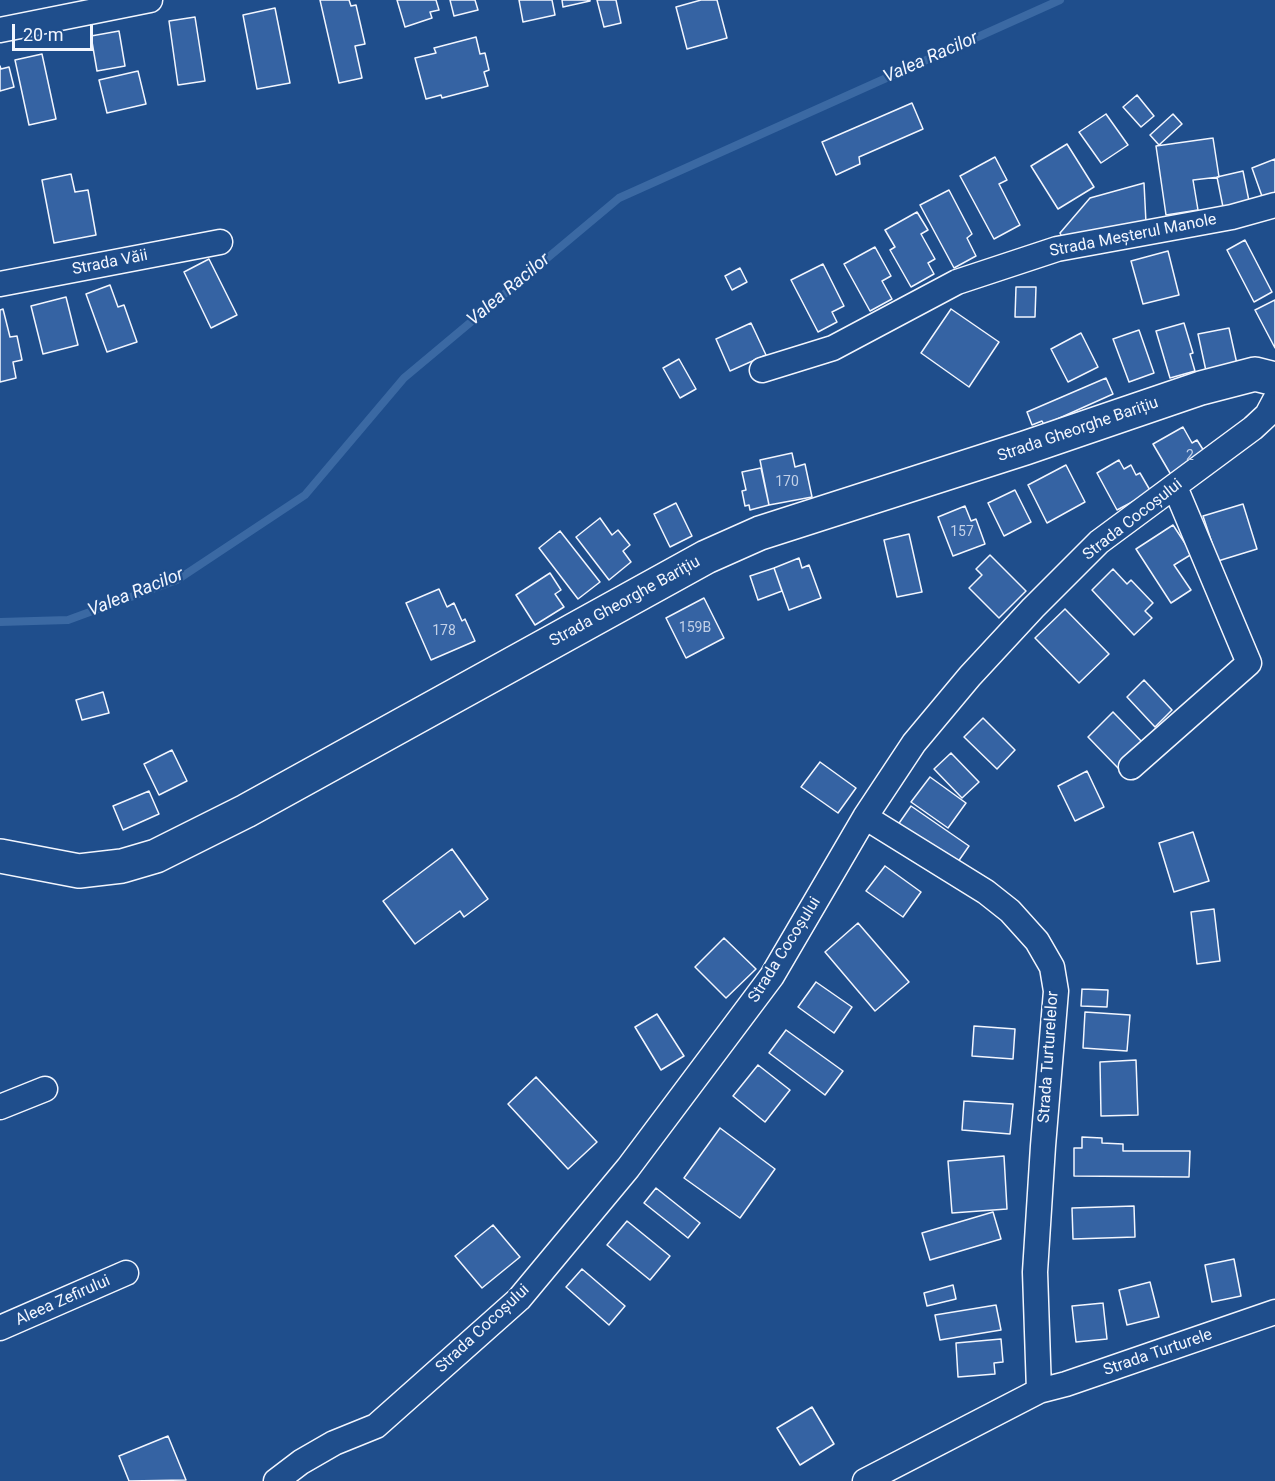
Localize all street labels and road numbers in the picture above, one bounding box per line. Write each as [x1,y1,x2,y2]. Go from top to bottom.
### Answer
street label: Strada Meșterul Manole [1048,210,1218,262]
street label: Strada Văii [71,246,149,280]
street label: Strada Gheorghe Barițiu [995,393,1161,467]
street label: Strada Cocoșului [1079,475,1187,565]
street label: Strada Gheorghe Barițiu [546,553,704,651]
street label: Strada Cocoșului [745,894,825,1006]
street label: Strada Turturelelor [1035,990,1063,1124]
street label: Aleea Zefirului [13,1272,113,1330]
street label: Strada Cocoșului [432,1281,534,1377]
street label: Strada Turturele [1101,1325,1215,1381]

